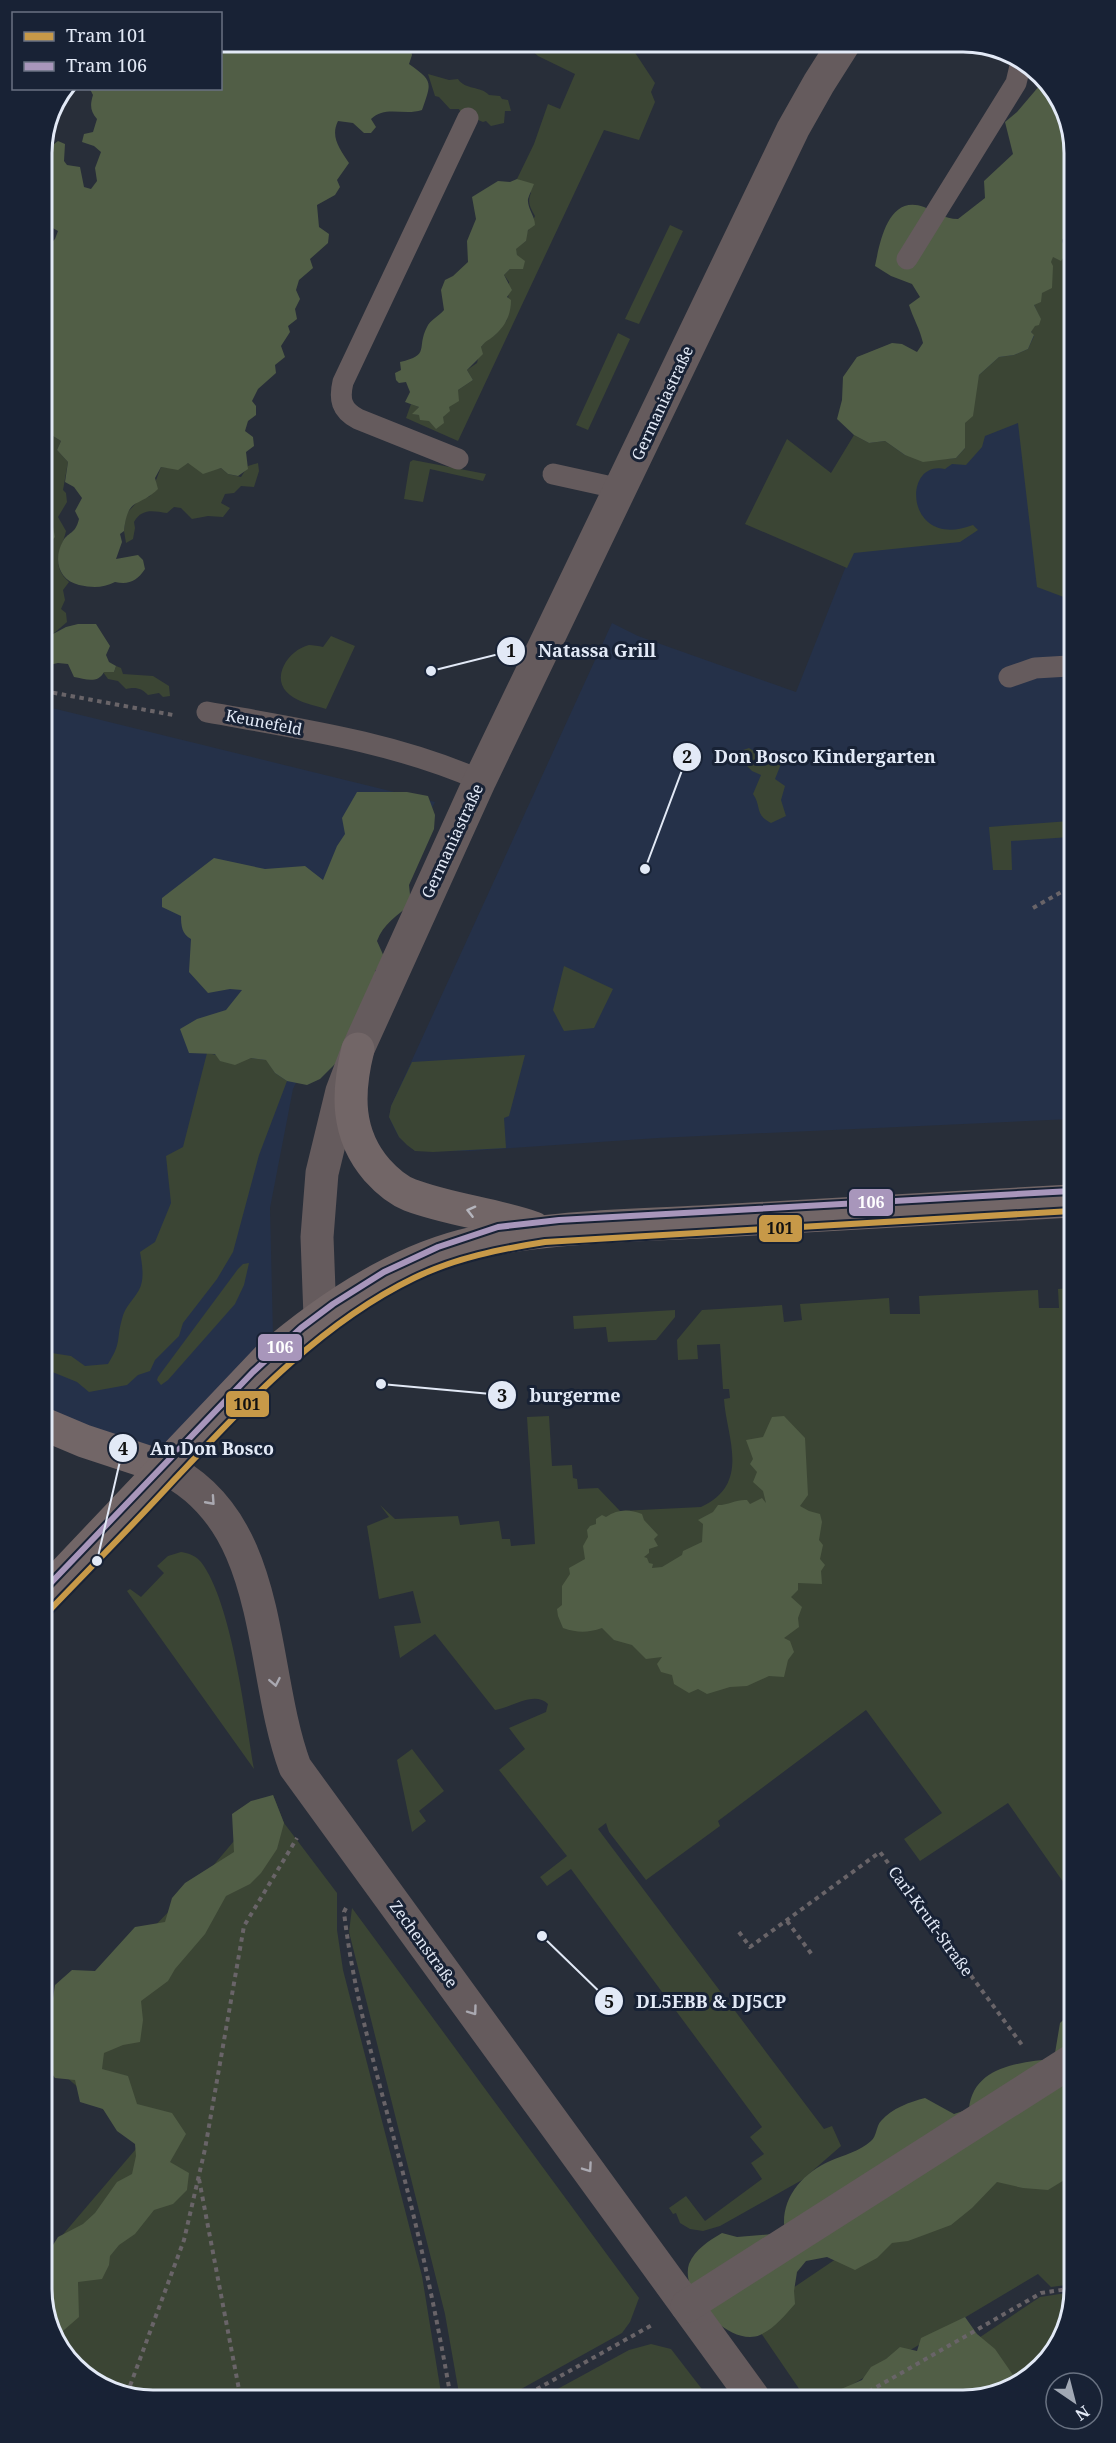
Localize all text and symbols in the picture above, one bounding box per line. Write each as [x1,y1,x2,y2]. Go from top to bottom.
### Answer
legend [12,12,222,90]
text: Tram 101 [66,23,147,47]
text: Tram 106 [66,53,147,77]
street label: Germaniastraße [626,342,698,464]
callout: Natassa Grill [496,633,668,669]
text: 1 [506,638,516,662]
text: Natassa Grill [538,638,657,662]
street label: Keunefeld [224,704,304,740]
callout: Don Bosco Kindergarten [672,739,948,775]
text: 2 [682,744,692,768]
text: Don Bosco Kindergarten [714,744,936,768]
street label: Germaniastraße [416,780,488,902]
line badge: 106 [848,1188,894,1217]
text: 106 [857,1191,885,1213]
one-way arrow [466,1205,476,1218]
line badge: 101 [758,1214,803,1243]
text: 101 [766,1217,794,1239]
line badge: 106 [257,1333,303,1362]
text: 106 [266,1336,294,1358]
callout: burgerme [487,1377,632,1413]
text: 3 [497,1383,507,1407]
text: burgerme [530,1383,620,1407]
line badge: 101 [225,1390,270,1418]
text: 101 [233,1393,261,1415]
callout: An Don Bosco [108,1430,286,1466]
text: 4 [118,1436,128,1460]
text: An Don Bosco [150,1436,274,1460]
one-way arrow [204,1494,215,1505]
one-way arrow [268,1677,281,1687]
street label: Carl-Kruft-Straße [884,1861,978,1981]
street label: Zechenstraße [385,1896,463,1992]
callout: DL5EBB & DJ5CP [594,1983,798,2019]
text: 5 [604,1989,614,2013]
text: DL5EBB & DJ5CP [636,1989,787,2013]
one-way arrow [466,2004,477,2015]
one-way arrow [581,2162,592,2173]
north arrow [1044,2371,1104,2431]
text: N [1071,2401,1094,2426]

